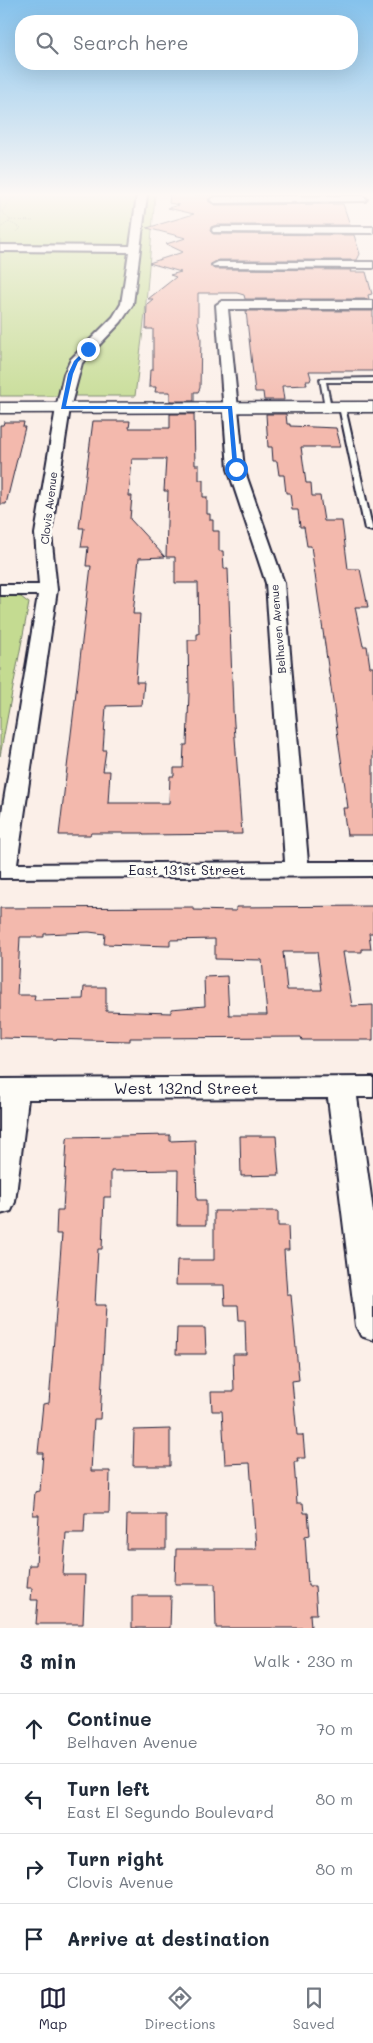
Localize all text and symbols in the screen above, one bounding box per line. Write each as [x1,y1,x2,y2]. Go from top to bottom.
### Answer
search box [15,15,358,70]
icon: search [33,29,61,57]
text: Search here [73,30,189,55]
route end [77,338,100,361]
route start [225,458,248,481]
street label: Clovis Avenue [37,470,60,545]
street label: Belhaven Avenue [266,583,289,674]
street label: East 131st Street [129,860,245,879]
street label: West 132nd Street [114,1077,258,1098]
text: 3 min [20,1647,76,1674]
text: Walk · 230 m [253,1650,353,1671]
text: Continue [67,1706,152,1731]
icon: ahead [20,1715,48,1743]
text: 70 m [316,1718,353,1739]
text: Belhaven Avenue [67,1731,198,1752]
text: Turn left [67,1776,150,1801]
icon: left [20,1785,48,1813]
text: 80 m [316,1788,353,1809]
text: East El Segundo Boulevard [67,1801,274,1822]
text: Turn right [67,1846,164,1871]
icon: right [20,1855,48,1883]
text: 80 m [316,1858,353,1879]
text: Clovis Avenue [67,1871,174,1892]
icon: arrive [20,1925,48,1953]
text: Arrive at destination [67,1926,270,1951]
tab: Map [39,1984,67,2033]
tab: Directions [144,1984,216,2033]
tab: Saved [293,1984,334,2033]

